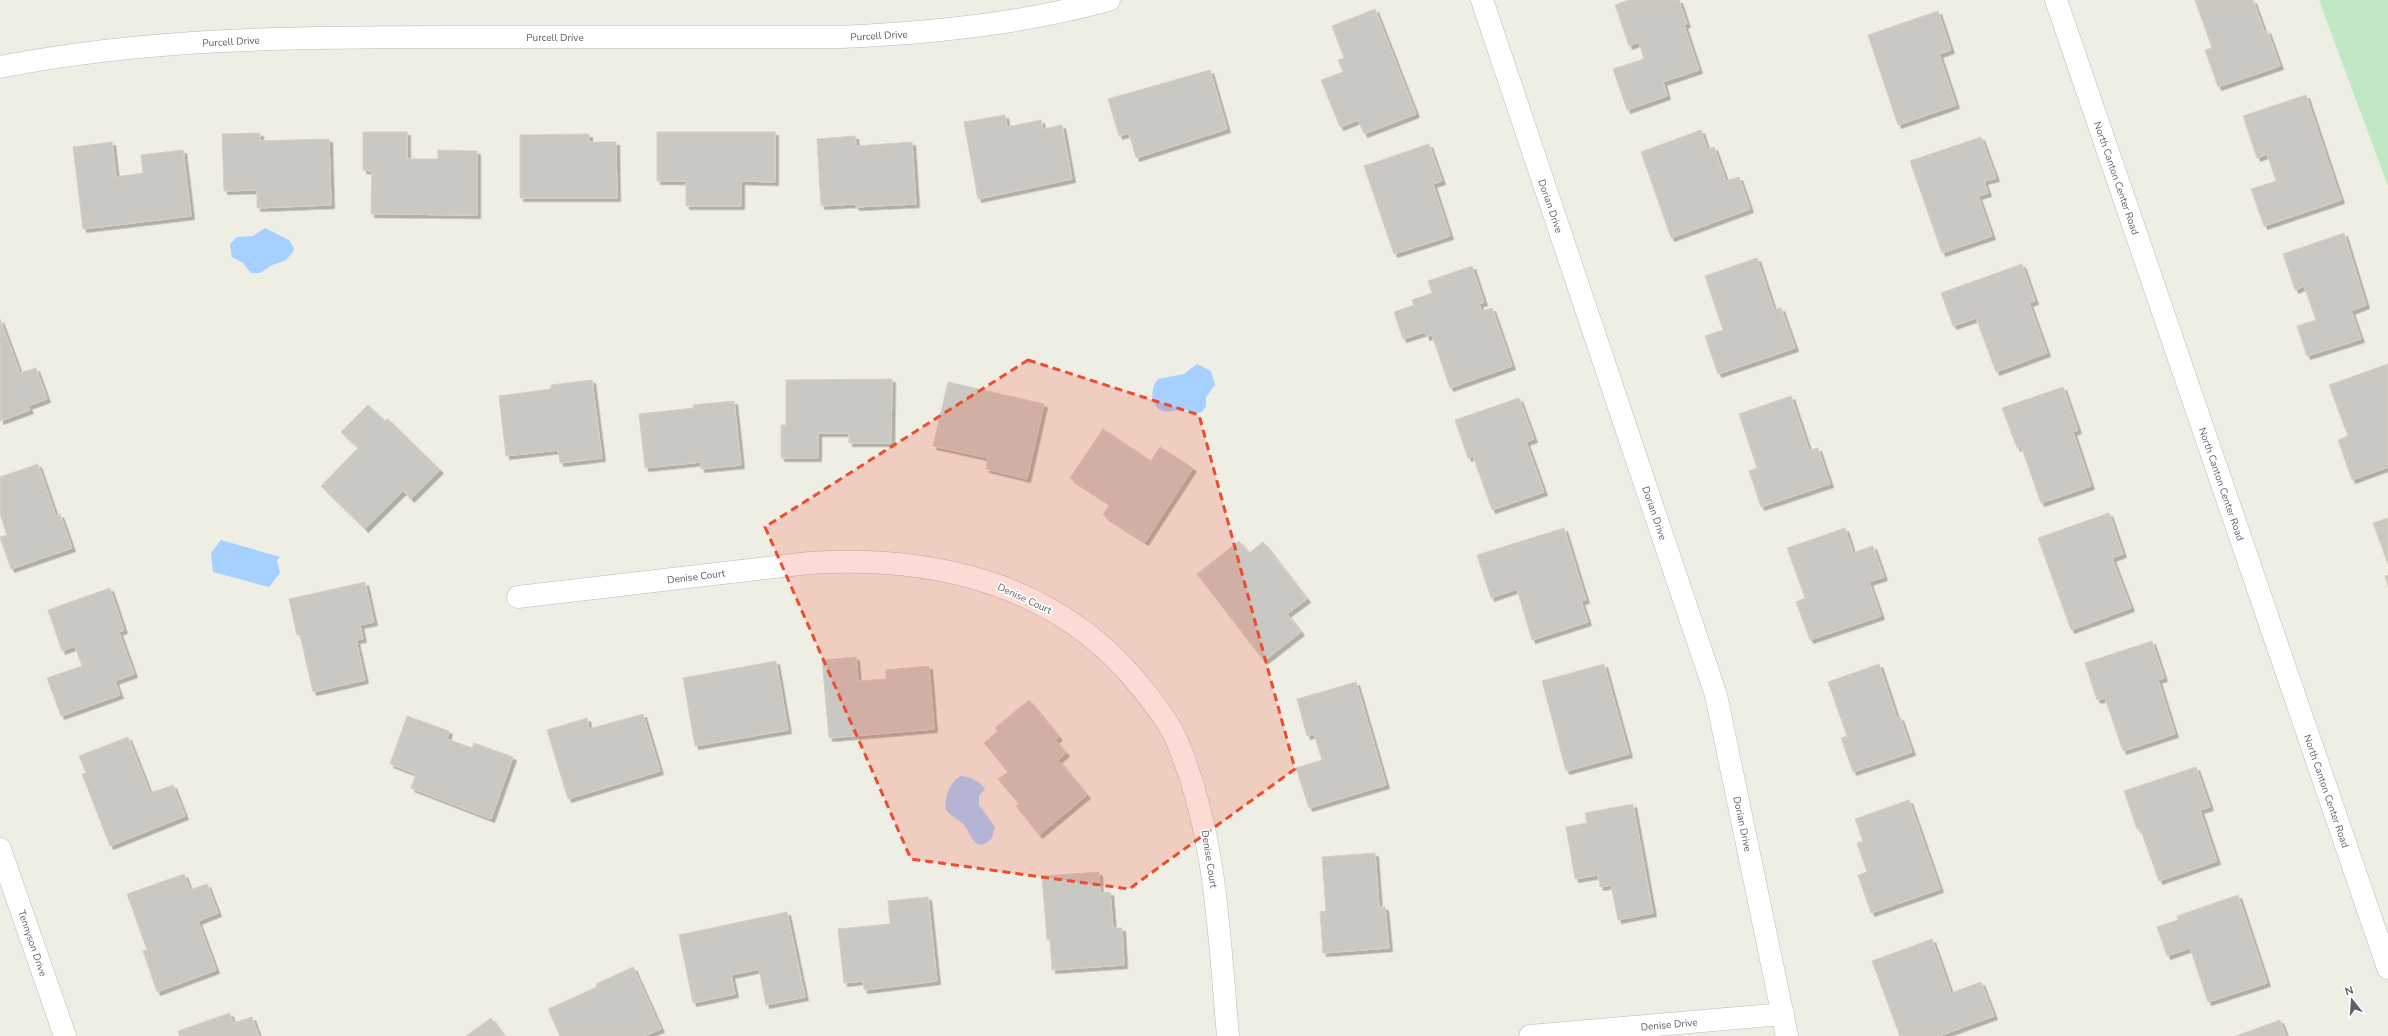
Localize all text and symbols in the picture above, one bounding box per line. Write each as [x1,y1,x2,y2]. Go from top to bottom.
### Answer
street label: Purcell Drive [850,28,908,44]
street label: Purcell Drive [526,31,584,45]
street label: Purcell Drive [202,34,260,50]
street label: North Canton Center Road [2090,120,2142,237]
street label: Dorian Drive [1534,177,1566,235]
street label: North Canton Center Road [2195,426,2247,543]
street label: Dorian Drive [1638,484,1670,542]
street label: Denise Court [666,566,726,587]
street label: Denise Court [995,580,1054,618]
street label: North Canton Center Road [2300,733,2352,850]
street label: Dorian Drive [1729,795,1755,853]
street label: Denise Court [1198,829,1221,890]
street label: Tennyson Drive [14,908,50,978]
north arrow [2332,980,2372,1020]
text: N [2343,983,2355,999]
street label: Denise Drive [1640,1016,1698,1034]

